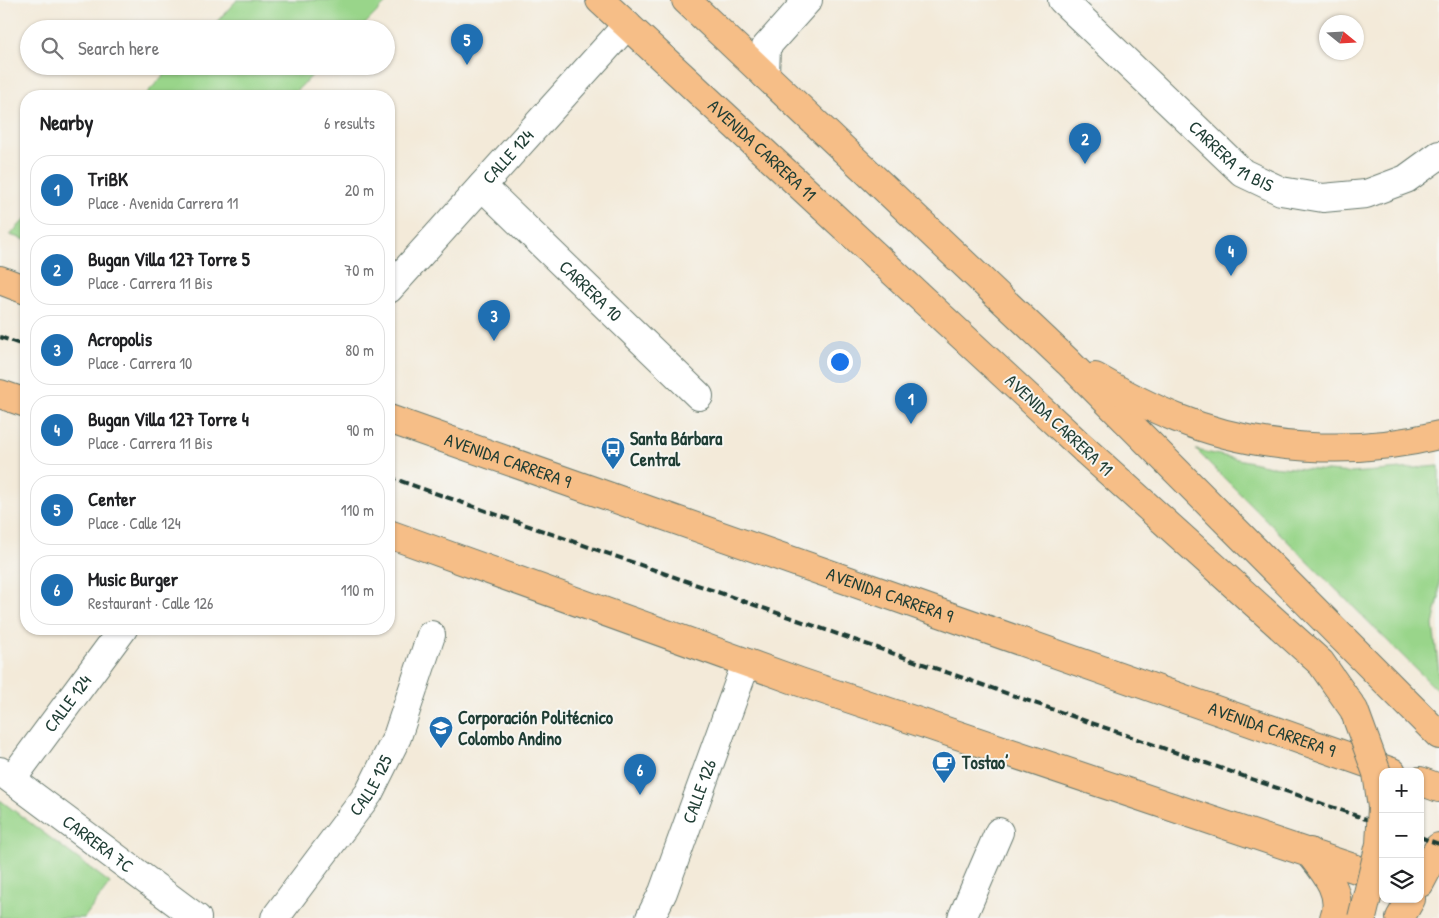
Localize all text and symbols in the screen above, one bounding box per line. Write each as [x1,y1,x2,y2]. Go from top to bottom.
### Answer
north arrow [1319,15,1364,60]
search box [20,20,395,75]
pin: 5 [451,24,483,65]
icon: search [38,34,66,62]
text: Search here [78,35,159,61]
street label: AVENIDA CARRERA 11 [703,93,822,207]
text: Nearby [40,108,93,137]
text: 6 results [324,112,375,134]
street label: CARRERA 11 BIS [1183,115,1278,198]
street label: CALLE 124 [476,123,539,189]
pin: 2 [1069,123,1101,164]
text: TriBK [88,166,128,192]
text: 1 [54,179,60,201]
text: 20 m [345,179,374,201]
text: Place · Avenida Carrera 11 [88,192,238,214]
pin: 4 [1215,235,1247,276]
text: Bugan Villa 127 Torre 5 [88,246,250,272]
street label: CARRERA 10 [554,254,628,327]
text: 2 [53,259,61,281]
text: 70 m [344,259,374,281]
text: Place · Carrera 11 Bis [88,272,212,294]
pin: 3 [478,300,510,341]
text: Acropolis [88,326,152,352]
text: 3 [53,339,61,361]
text: 80 m [345,339,374,361]
your location [827,349,853,375]
text: Place · Carrera 10 [88,352,192,374]
street label: AVENIDA CARRERA 11 [1000,368,1119,481]
pin: 1 [895,383,927,424]
text: Bugan Villa 127 Torre 4 [88,406,249,432]
text: 4 [54,419,60,441]
text: 90 m [346,419,374,441]
street label: AVENIDA CARRERA 9 [441,426,575,494]
place label: Santa Bárbara Central [630,426,723,472]
text: Place · Carrera 11 Bis [88,432,212,454]
bus stop icon: Santa Bárbara Central [600,436,626,470]
text: Center [88,486,136,512]
text: 5 [54,499,60,521]
text: 110 m [341,499,374,521]
text: Place · Calle 124 [88,512,181,534]
street label: AVENIDA CARRERA 9 [823,561,957,629]
text: Music Burger [88,566,178,592]
text: 6 [54,579,60,601]
text: 110 m [341,579,374,601]
text: Restaurant · Calle 126 [88,592,213,614]
street label: CALLE 124 [38,669,97,737]
street label: AVENIDA CARRERA 9 [1205,695,1339,763]
place label: Corporación Politécnico Colombo Andino [458,705,614,751]
school or university icon: Corporación Politécnico Colombo Andino [428,715,454,749]
street label: CALLE 125 [343,750,398,821]
cafe icon: Tostao’ [931,750,957,784]
place label: Tostao’ [961,750,1009,775]
pin: 6 [624,754,656,795]
street label: CALLE 126 [676,756,722,827]
map controls [1379,768,1424,903]
button: + [1379,768,1424,813]
street label: CARRERA 7C [57,809,139,878]
button: − [1379,813,1424,858]
button: layers [1379,858,1424,903]

